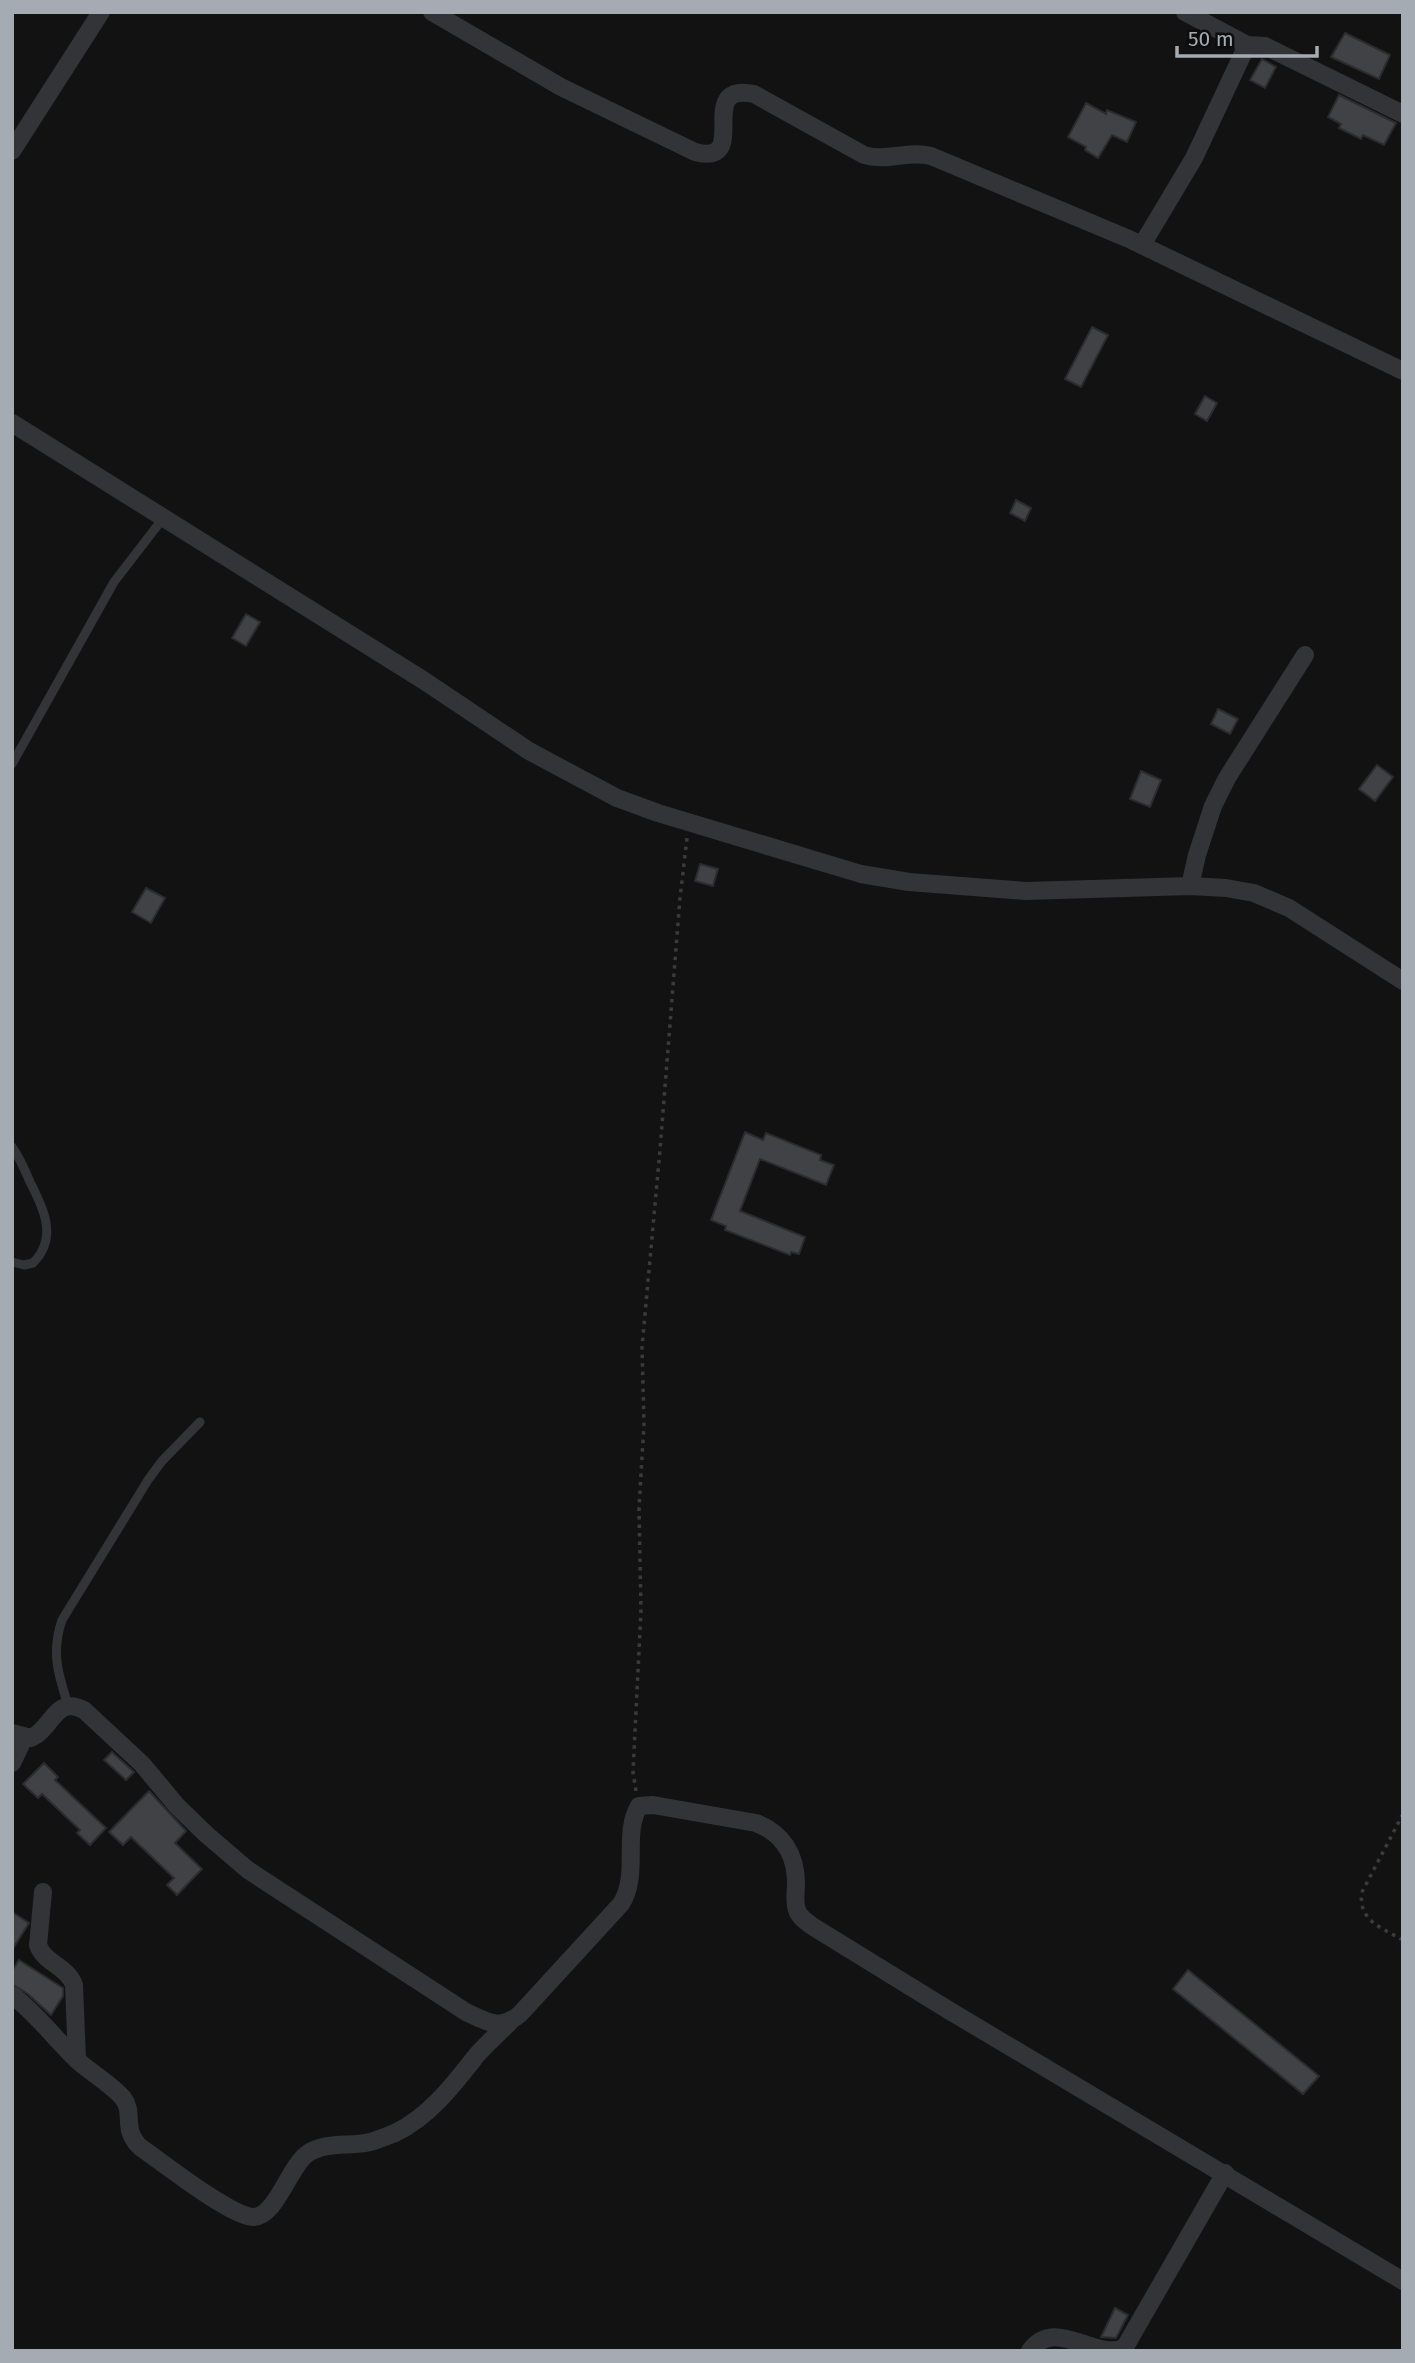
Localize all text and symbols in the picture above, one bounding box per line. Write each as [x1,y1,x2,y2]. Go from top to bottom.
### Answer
scale bar [1177,14,1317,58]
text: 50 m [1188,26,1234,52]

